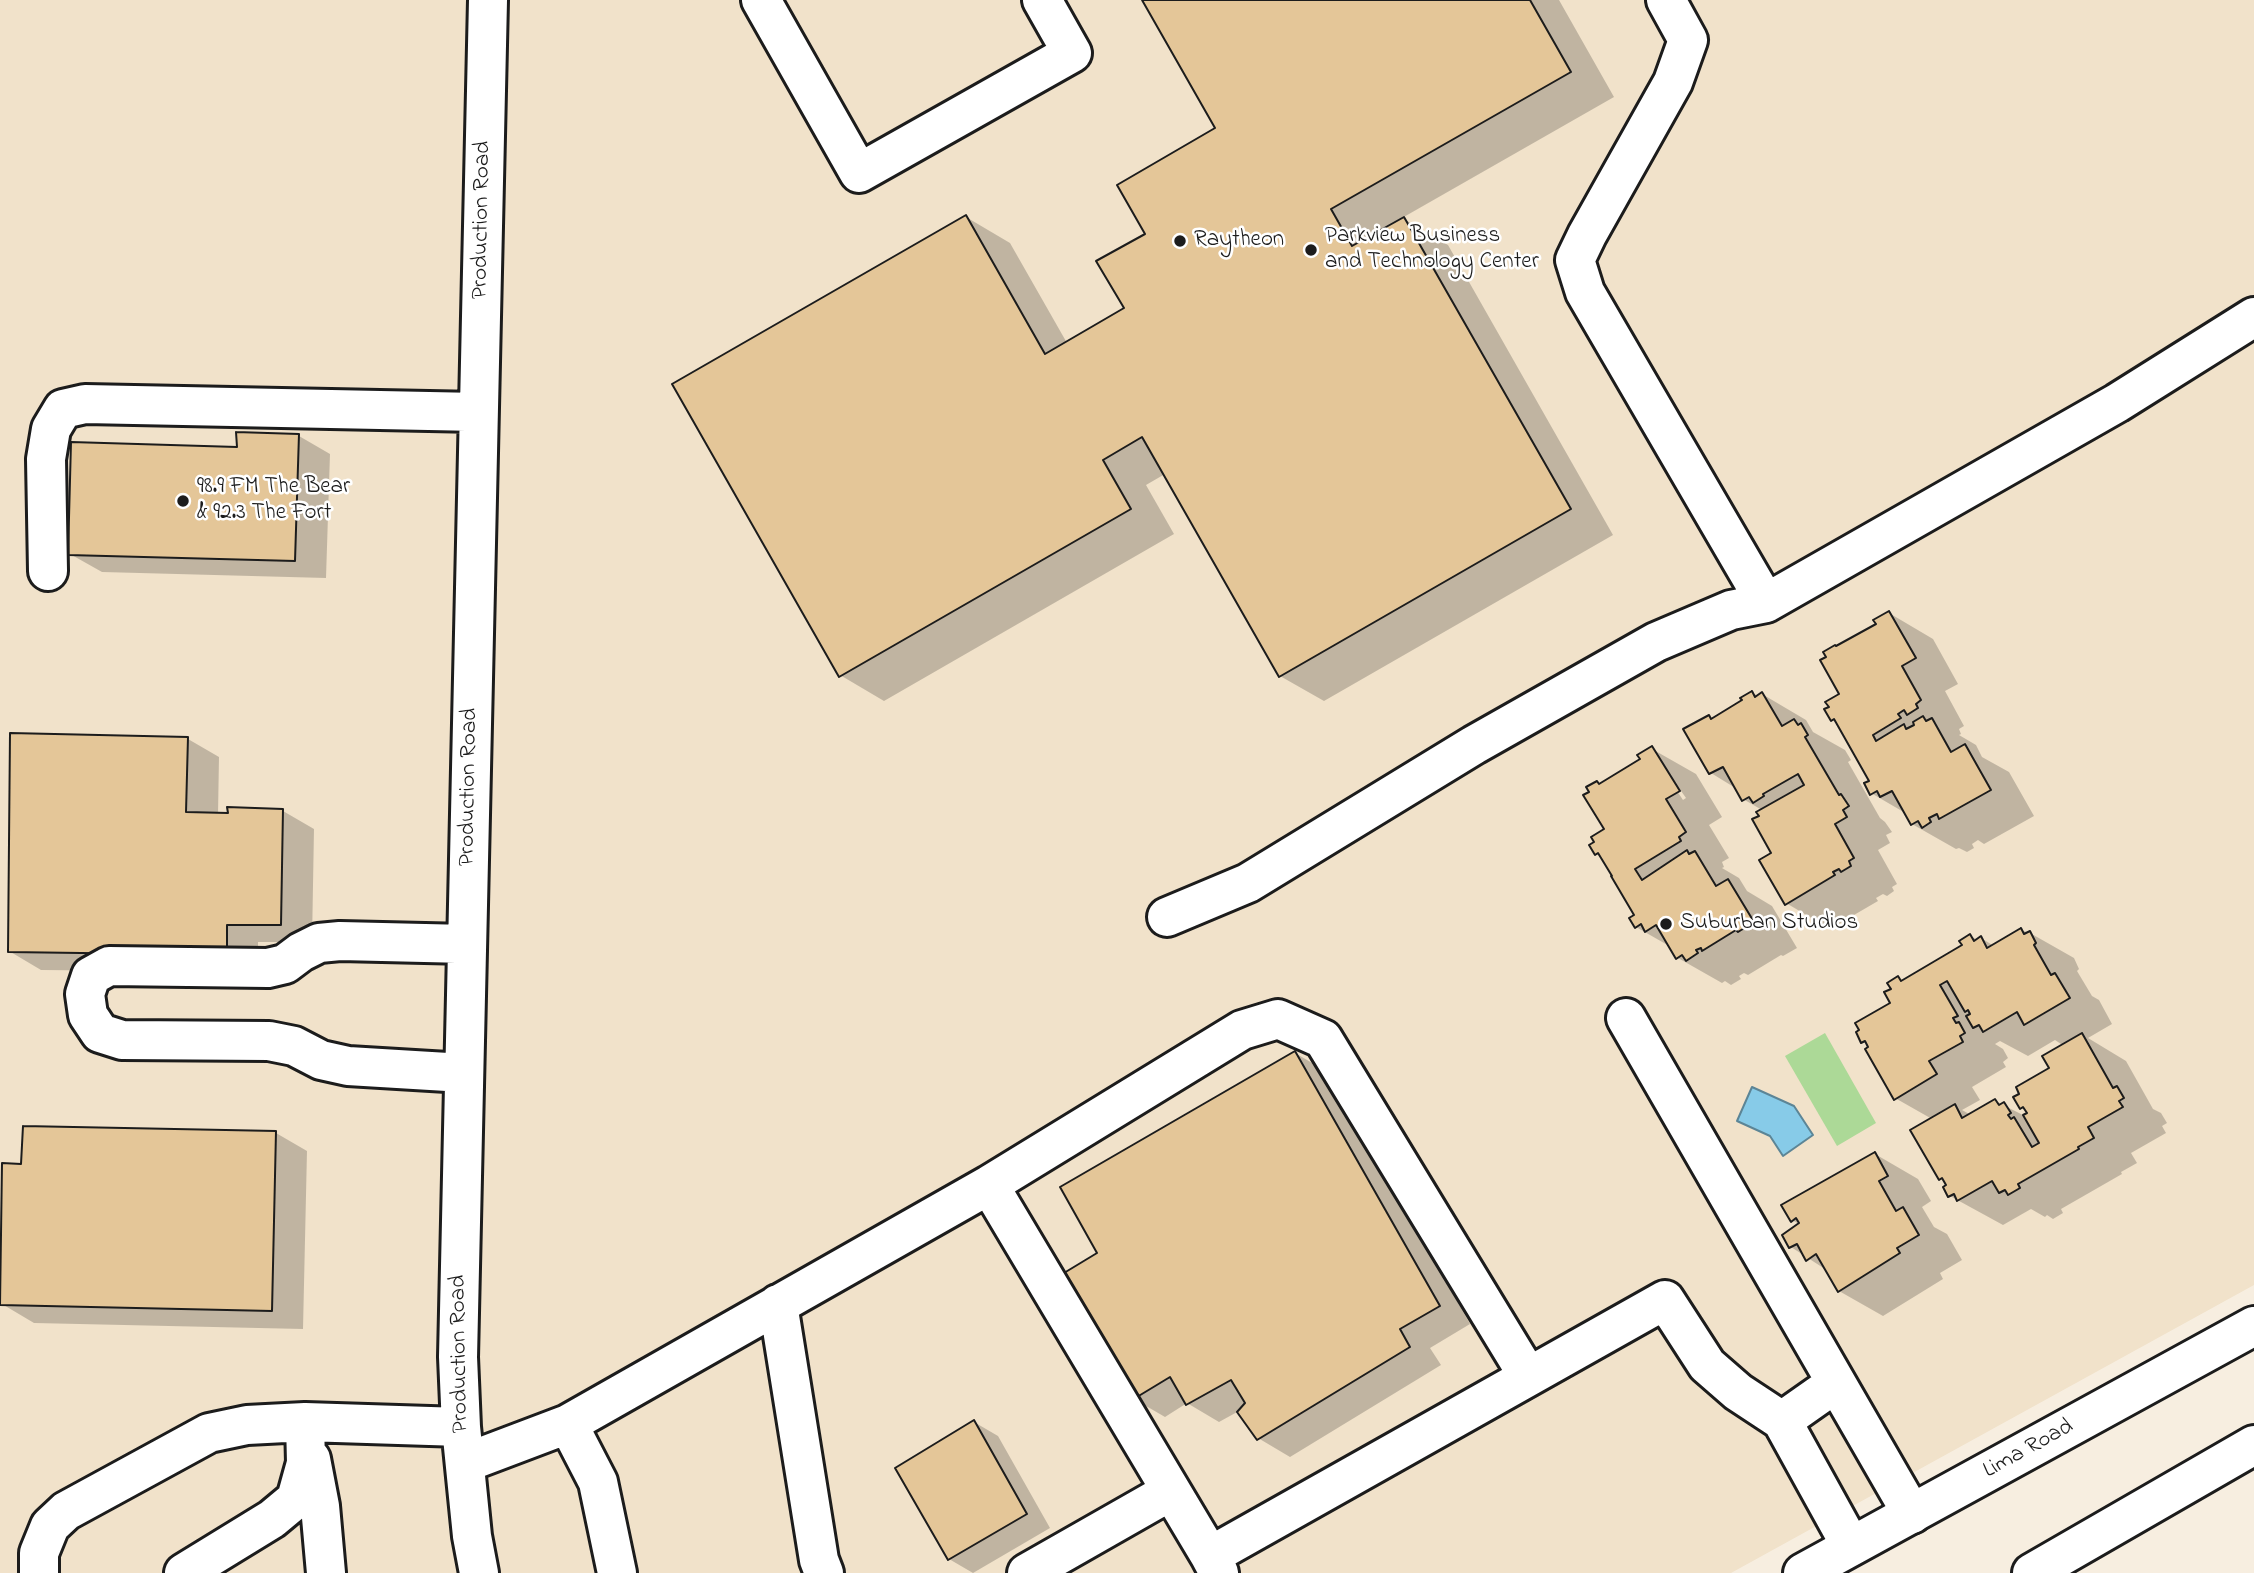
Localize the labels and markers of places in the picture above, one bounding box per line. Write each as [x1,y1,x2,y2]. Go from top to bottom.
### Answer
place label: Parkview Business and Technology Center [1325,223,1539,277]
place label: Raytheon [1194,227,1284,255]
marker: Raytheon [1172,233,1188,249]
marker: Parkview Business and Technology Center [1303,242,1319,258]
place label: 98.9 FM The Bear & 92.3 The Fort [197,474,350,528]
marker: 98.9 FM The Bear & 92.3 The Fort [175,493,191,509]
place label: Suburban Studios [1680,910,1858,938]
marker: Suburban Studios [1658,916,1674,932]

